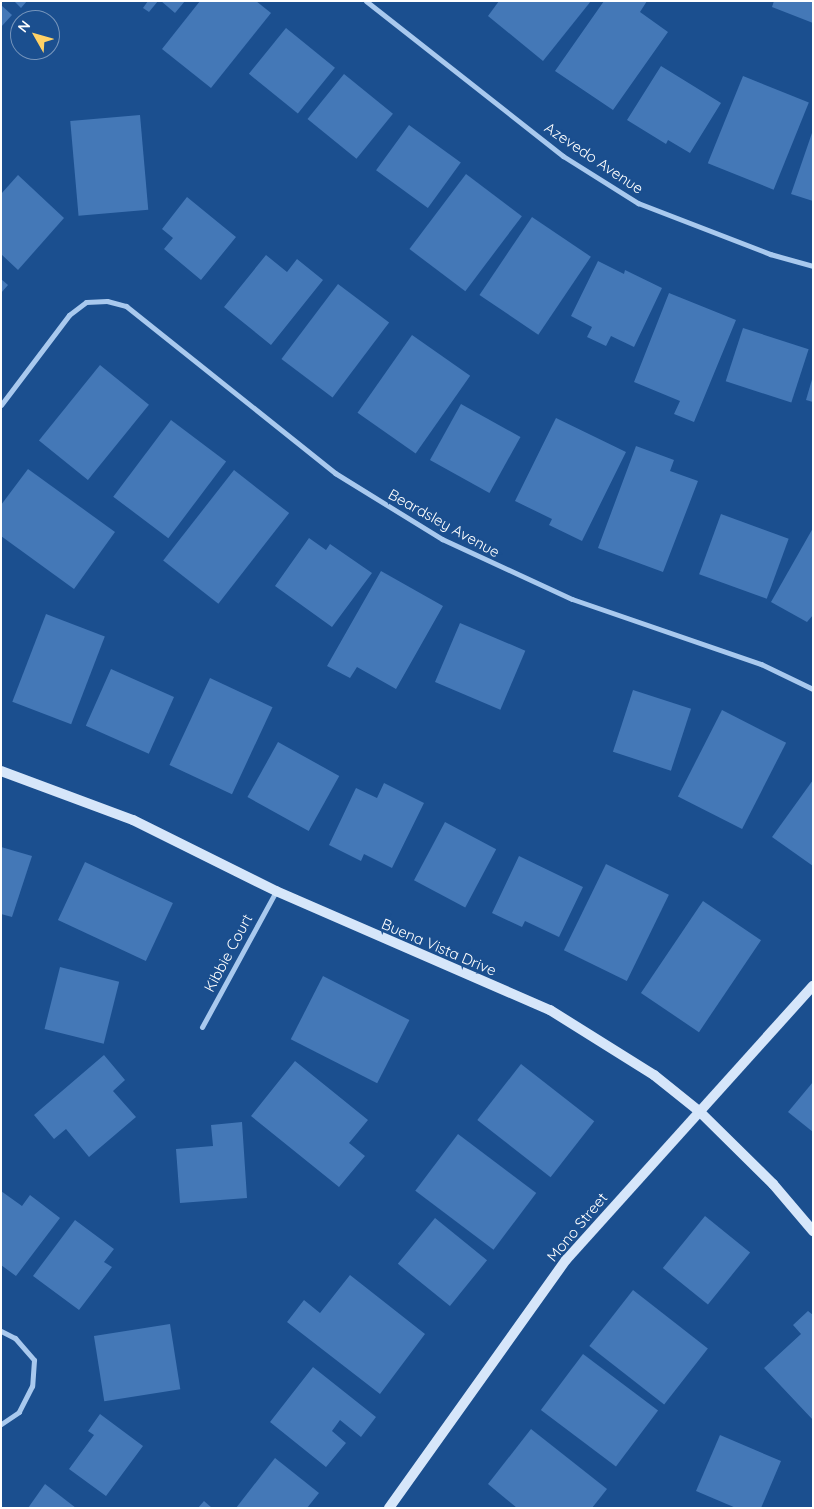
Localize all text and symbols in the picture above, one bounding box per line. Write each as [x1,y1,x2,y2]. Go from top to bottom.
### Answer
north arrow [10,10,60,60]
text: N [14,17,34,36]
street label: Azevedo Avenue [541,118,647,198]
street label: Beardsley Avenue [385,485,503,561]
street label: Kibbie Court [200,911,256,995]
street label: Buena Vista Drive [379,915,499,979]
street label: Mono Street [543,1189,611,1265]

